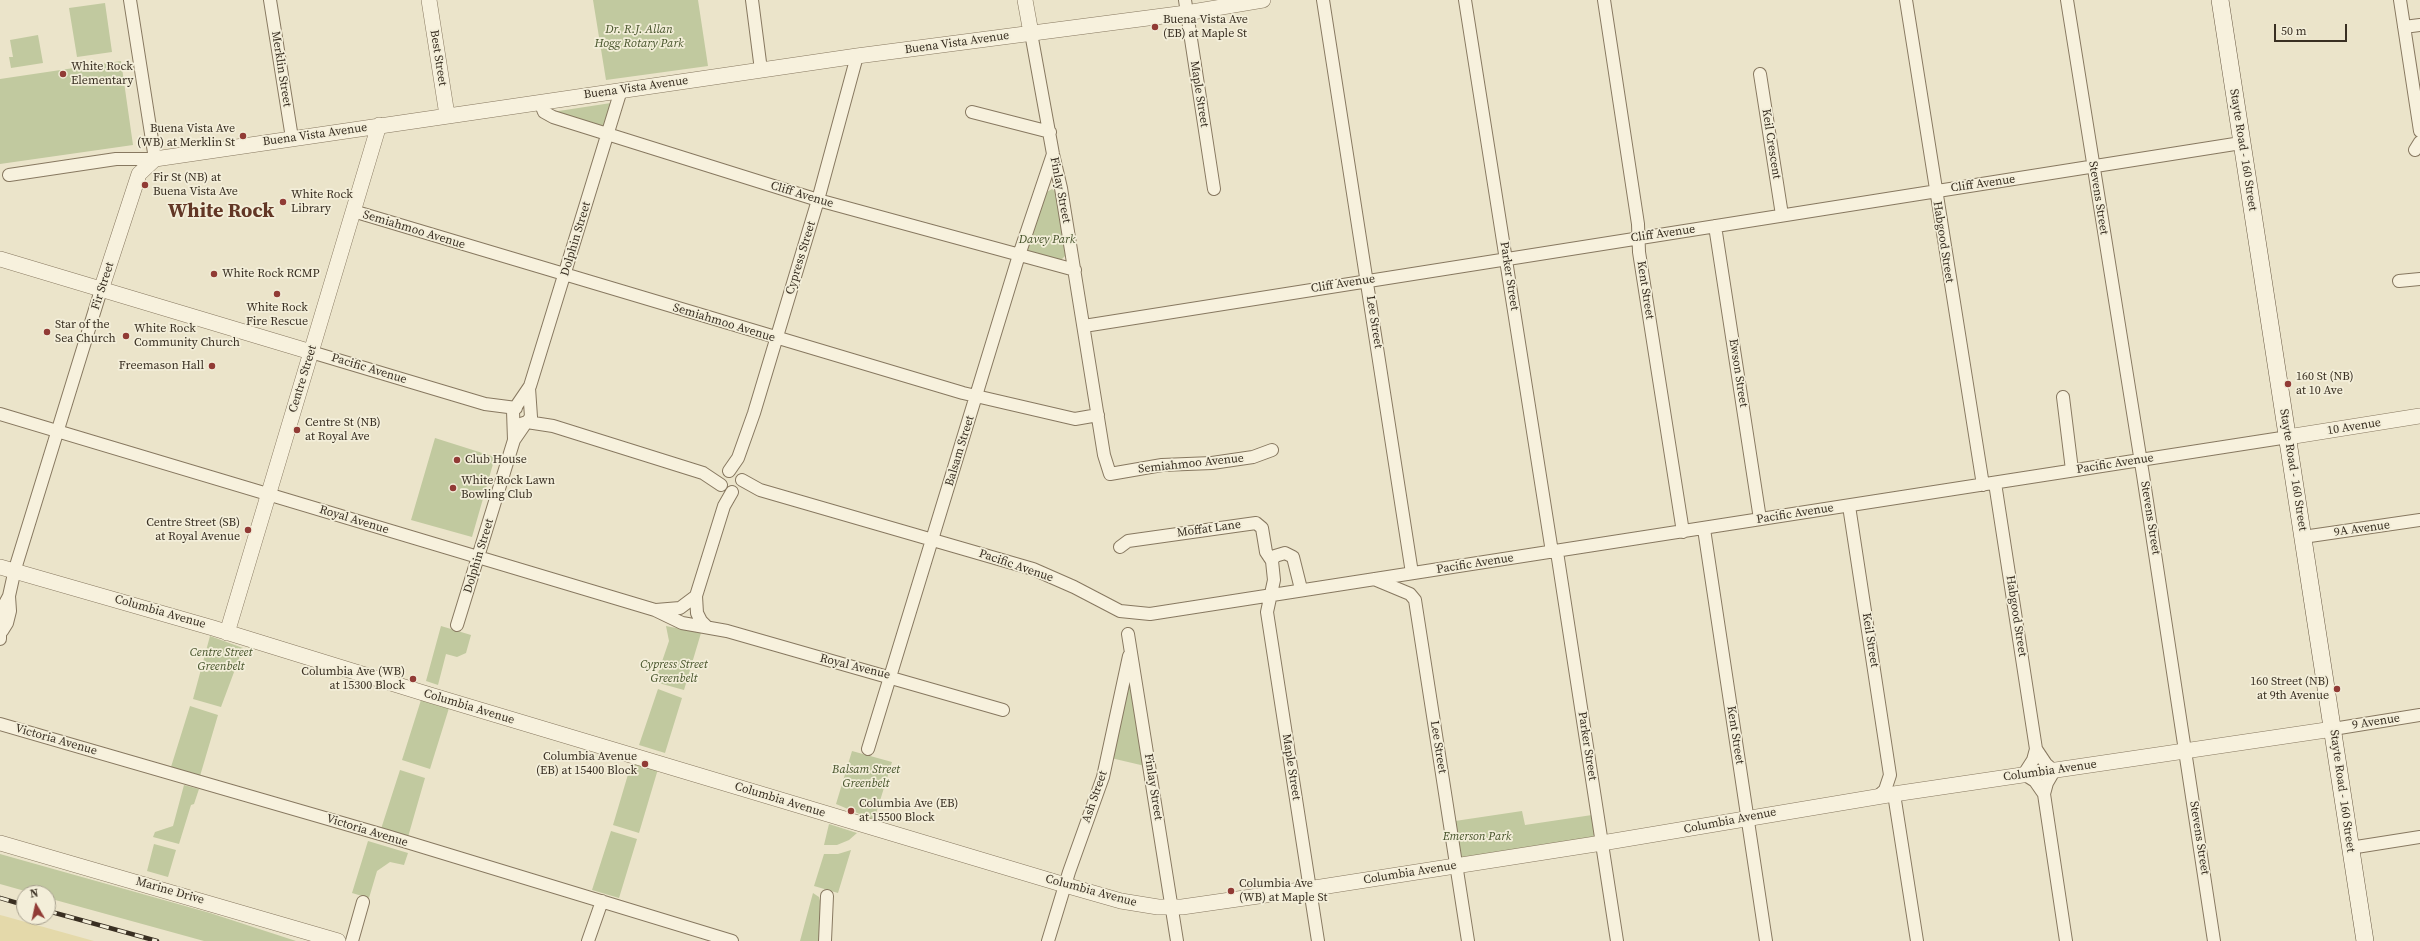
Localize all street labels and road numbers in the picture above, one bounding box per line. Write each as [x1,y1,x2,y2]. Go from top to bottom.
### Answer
street label: Best Street [426,29,450,87]
street label: Buena Vista Avenue [904,29,1010,57]
street label: Merklin Street [268,30,294,108]
street label: Maple Street [1187,60,1211,128]
street label: Buena Vista Avenue [583,74,689,102]
street label: Stayte Road - 160 Street [2226,88,2260,212]
street label: Keil Crescent [1758,108,1784,180]
street label: Buena Vista Avenue [262,121,368,149]
street label: Finlay Street [1047,156,1073,224]
street label: Stevens Street [2085,160,2111,236]
street label: Cliff Avenue [1950,172,2016,196]
street label: Cliff Avenue [769,179,835,211]
street label: Dolphin Street [558,200,594,278]
street label: Habgood Street [1929,200,1957,284]
street label: Semiahmoo Avenue [361,208,467,252]
street label: Cypress Street [783,220,819,296]
street label: Cliff Avenue [1630,222,1696,246]
street label: Parker Street [1496,241,1522,311]
street label: Fir Street [89,260,117,312]
street label: Kent Street [1633,260,1657,320]
street label: Cliff Avenue [1310,272,1376,296]
street label: Lee Street [1363,295,1385,349]
street label: Semiahmoo Avenue [671,301,777,345]
street label: Ewson Street [1725,338,1751,408]
street label: Centre Street [286,344,320,414]
street label: Pacific Avenue [330,351,408,387]
street label: Stayte Road - 160 Street [2276,408,2310,532]
street label: Balsam Street [942,414,978,488]
street label: 10 Avenue [2326,416,2382,438]
street label: Semiahmoo Avenue [1137,451,1245,477]
street label: Pacific Avenue [2075,451,2155,477]
street label: Stevens Street [2137,480,2163,556]
street label: Pacific Avenue [1755,501,1835,527]
street label: Royal Avenue [317,503,391,537]
street label: Dolphin Street [461,517,497,595]
street label: Moffat Lane [1176,517,1242,541]
street label: 9A Avenue [2333,518,2391,540]
street label: Pacific Avenue [977,547,1055,585]
street label: Pacific Avenue [1435,551,1515,577]
street label: Habgood Street [2002,574,2030,658]
street label: Columbia Avenue [113,592,207,632]
street label: Keil Street [1859,612,1881,668]
street label: Royal Avenue [818,651,892,683]
street label: Columbia Avenue [422,686,516,728]
street label: Kent Street [1723,705,1747,765]
street label: Parker Street [1574,711,1600,781]
street label: 9 Avenue [2351,711,2401,733]
street label: Lee Street [1427,720,1449,774]
street label: Victoria Avenue [13,721,99,759]
street label: Stayte Road - 160 Street [2326,729,2358,853]
street label: Maple Street [1279,733,1303,801]
street label: Finlay Street [1141,753,1165,821]
street label: Columbia Avenue [2002,757,2098,785]
street label: Ash Street [1079,769,1111,825]
street label: Columbia Avenue [733,779,827,821]
street label: Stevens Street [2186,800,2212,876]
street label: Columbia Avenue [1682,805,1778,837]
street label: Victoria Avenue [324,812,410,850]
street label: Columbia Avenue [1362,859,1458,887]
street label: Columbia Avenue [1044,872,1138,910]
street label: Marine Drive [134,874,206,908]

